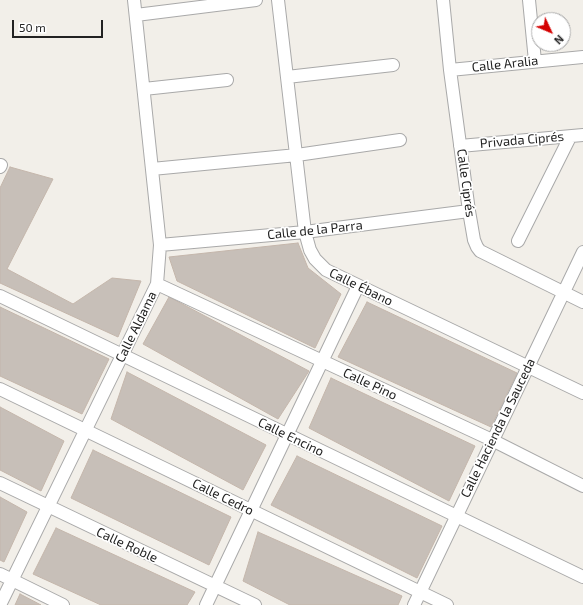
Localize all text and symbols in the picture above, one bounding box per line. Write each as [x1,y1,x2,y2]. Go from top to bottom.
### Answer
scale bar [14,12,105,38]
north arrow [531,12,571,52]
text: 50 m [19,20,46,34]
text: N [552,33,567,47]
street label: Calle Aralia [471,53,539,75]
street label: Privada Ciprés [479,129,565,151]
street label: Calle Ciprés [453,148,479,218]
street label: Calle de la Parra [267,217,363,243]
street label: Calle Ébano [327,265,395,309]
street label: Calle Aldama [112,289,160,365]
street label: Calle Hacienda la Sauceda [457,356,539,500]
street label: Calle Pino [340,365,400,403]
street label: Calle Encino [255,414,327,460]
street label: Calle Cedro [190,475,256,519]
street label: Calle Roble [94,524,160,566]

